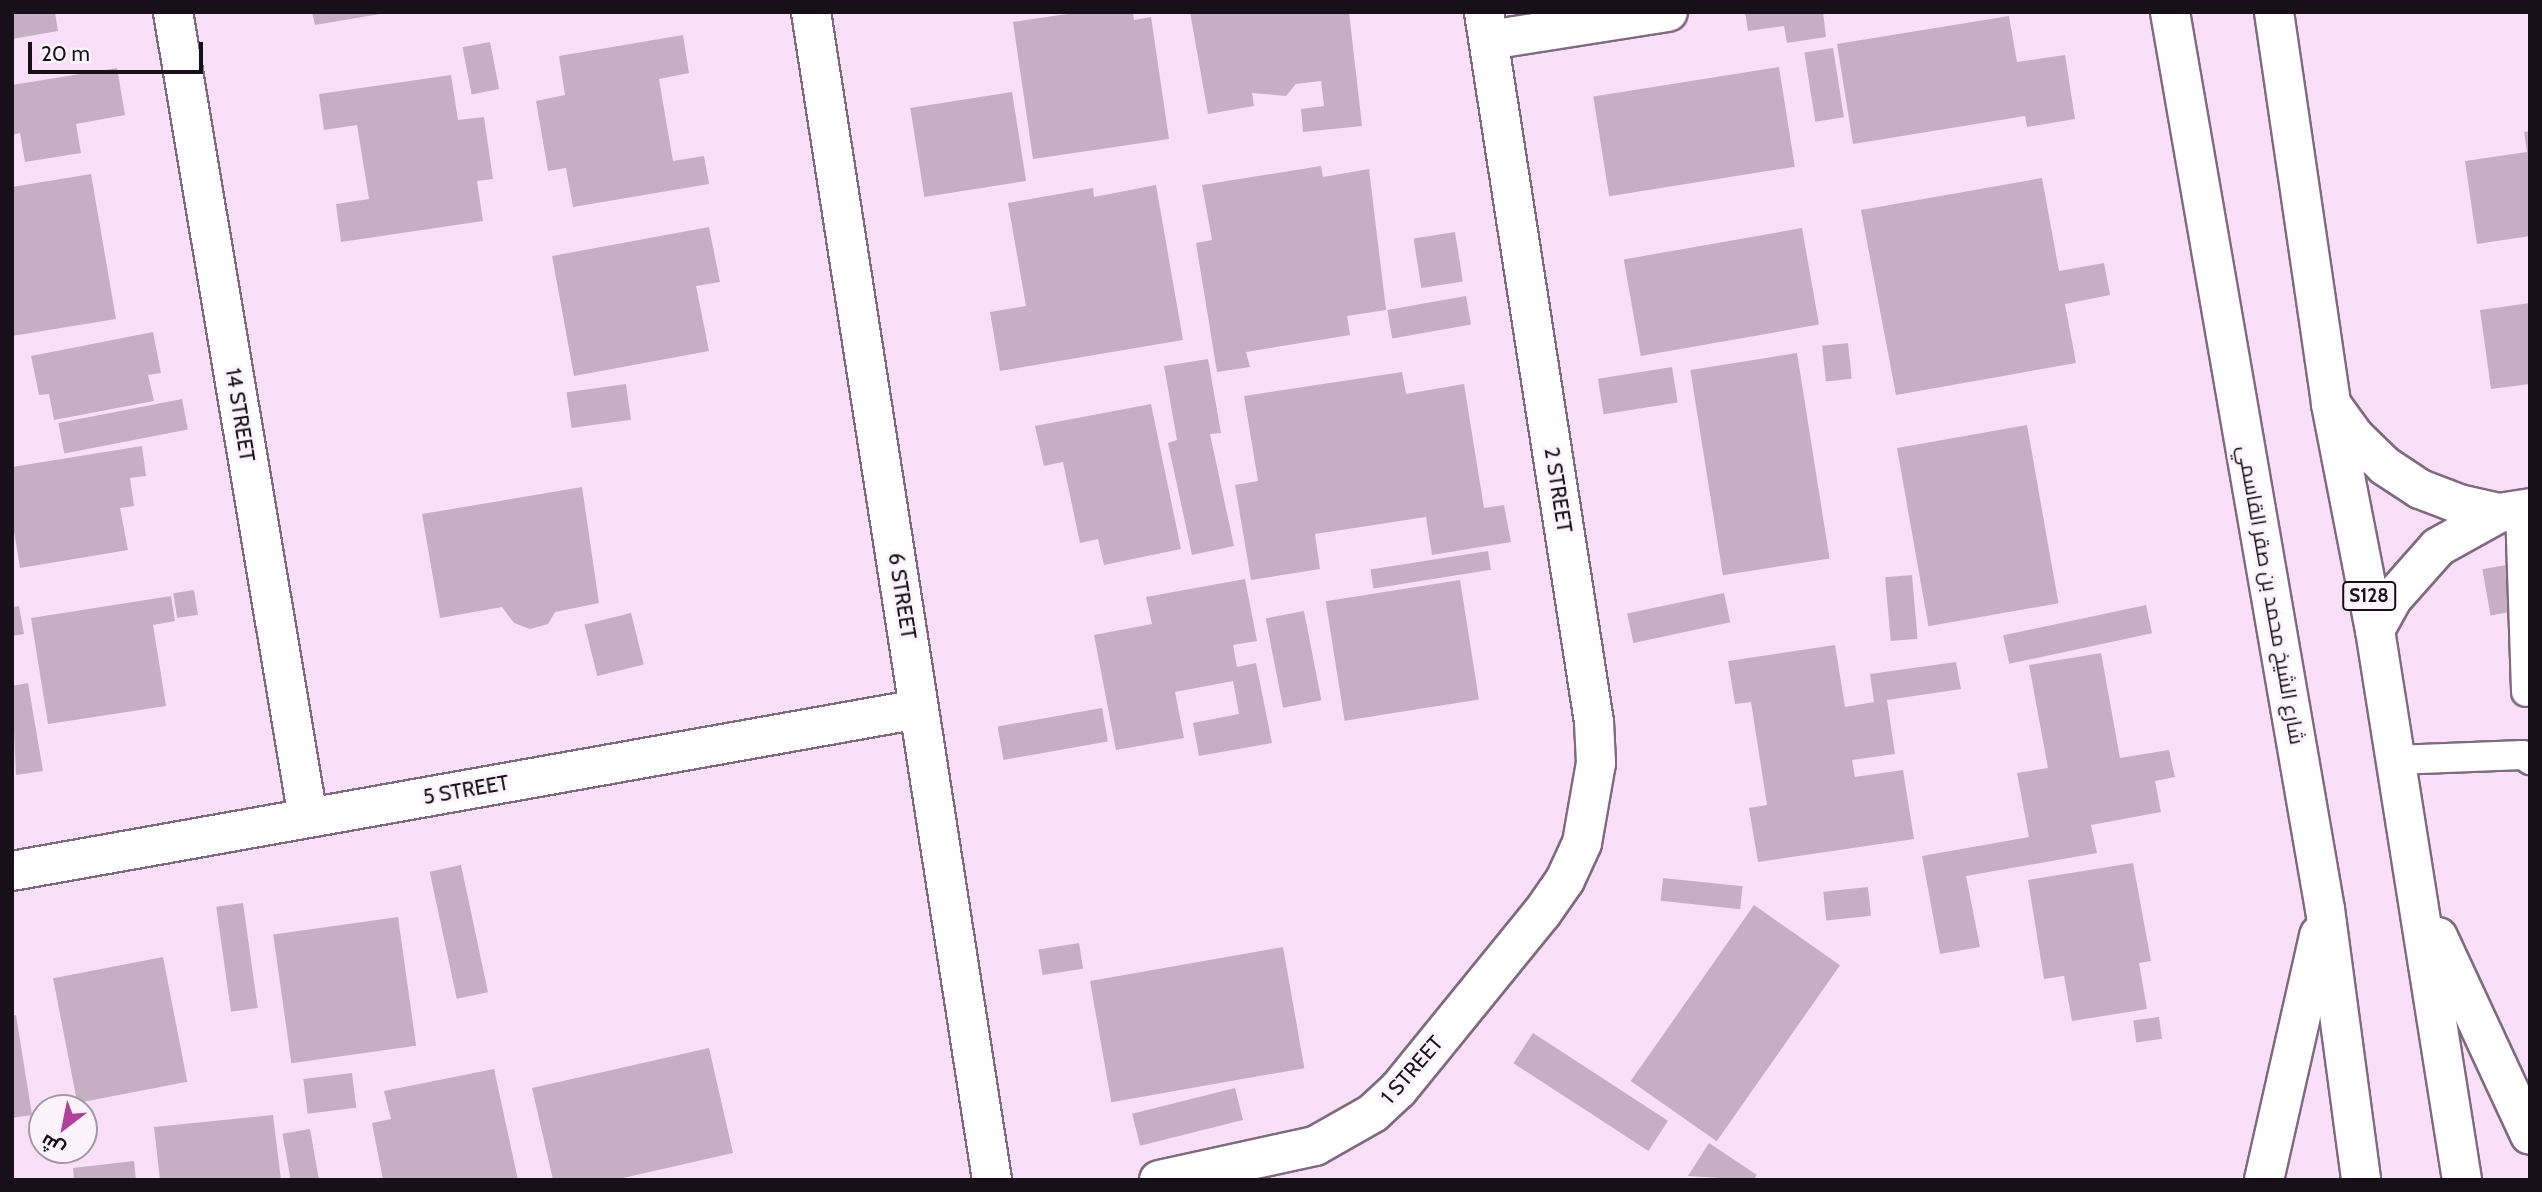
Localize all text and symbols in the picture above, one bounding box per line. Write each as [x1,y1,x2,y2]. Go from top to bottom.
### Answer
scale bar [32,28,206,72]
text: 20 m [41,41,90,66]
street label: 14 STREET [220,366,260,464]
street label: شارع الشيخ محمد بن صقر القاسمي [2232,444,2310,746]
street label: 2 STREET [1539,445,1577,535]
street label: 6 STREET [883,551,921,641]
road number: S128 [2341,580,2397,611]
street label: 5 STREET [421,770,511,810]
street label: 1 STREET [1376,1031,1448,1109]
north arrow [28,1094,98,1164]
text: ش [36,1129,69,1162]

